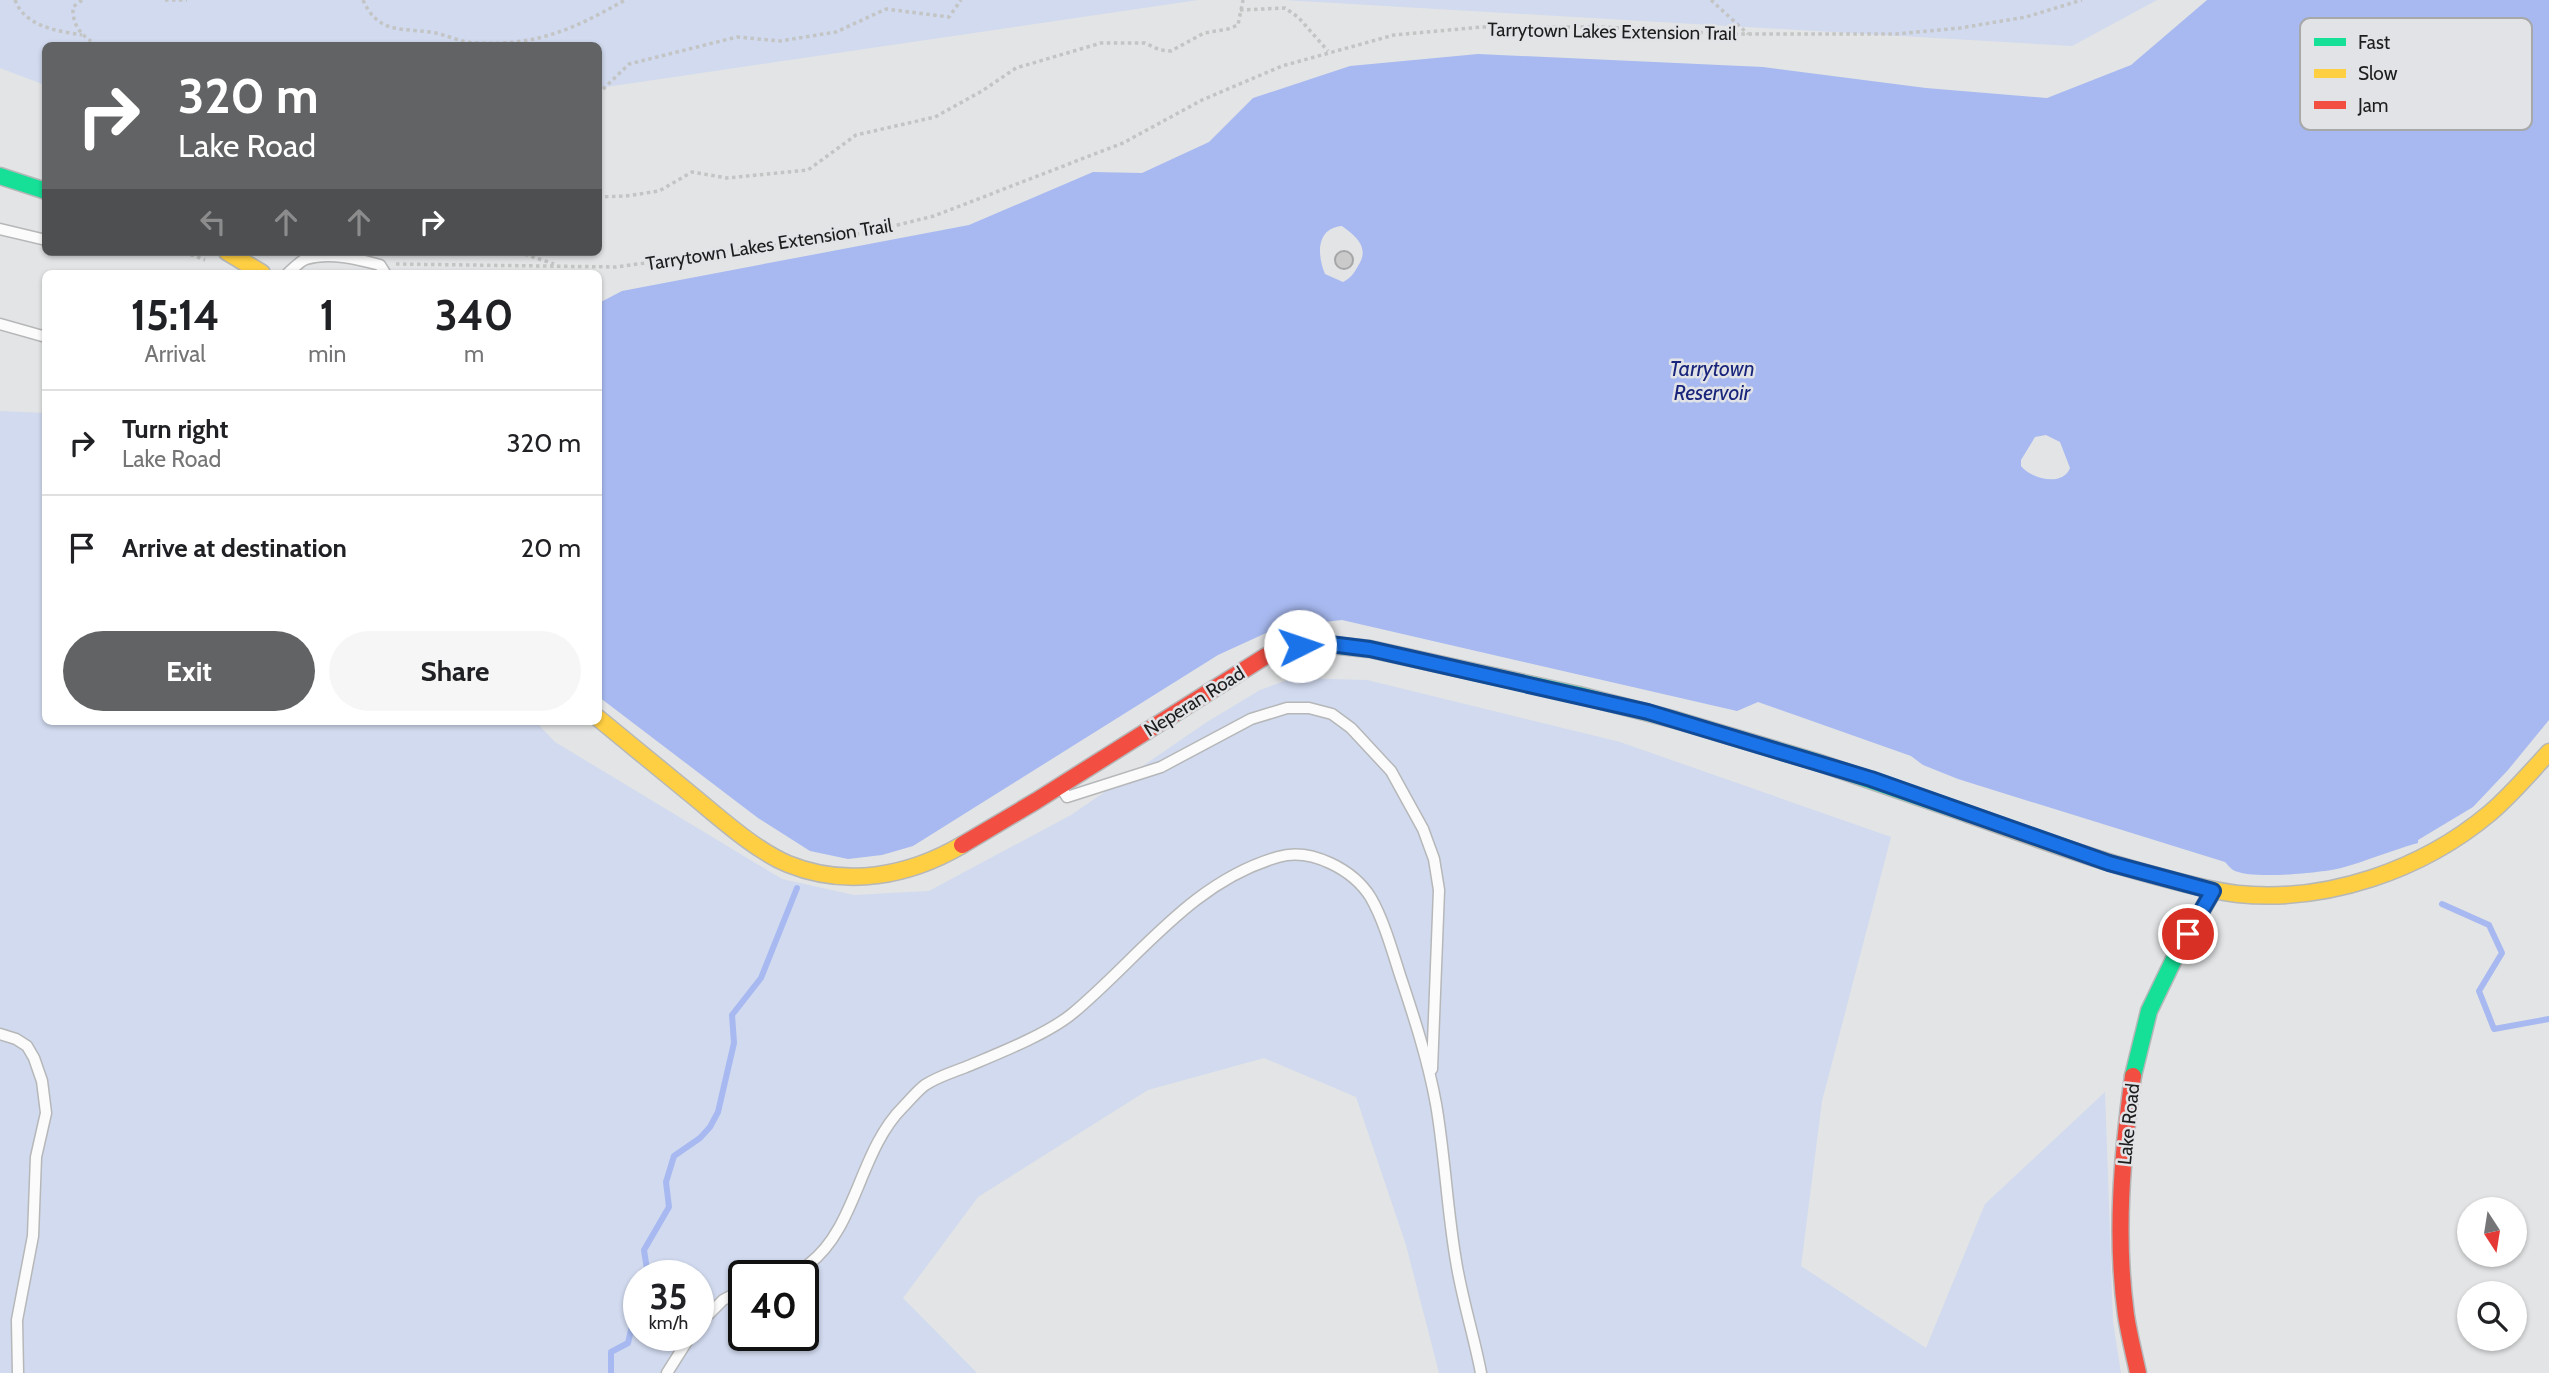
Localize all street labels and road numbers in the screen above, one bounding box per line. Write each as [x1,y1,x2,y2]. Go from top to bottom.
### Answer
street label: Tarrytown Lakes Extension Trail [1487,18,1737,45]
street label: Tarrytown Lakes Extension Trail [644,214,894,275]
street label: Neperan Road [1140,661,1249,741]
street label: Lake Road [2113,1082,2144,1166]

